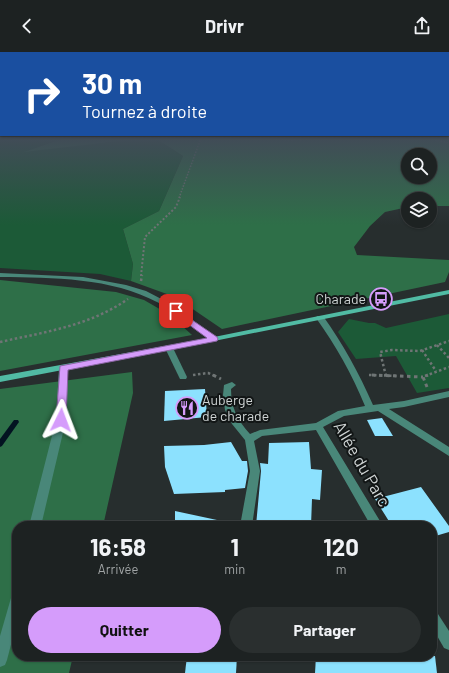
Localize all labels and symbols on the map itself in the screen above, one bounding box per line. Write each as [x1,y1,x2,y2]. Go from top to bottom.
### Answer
bus stop icon: Charade [368,286,394,312]
place label: Charade [315,290,366,307]
pin [159,294,193,328]
place label: Auberge de charade [202,391,269,424]
restaurant icon: Auberge de charade [174,395,200,421]
position arrow [40,399,82,441]
street label: Allée du Parc [330,417,395,510]

